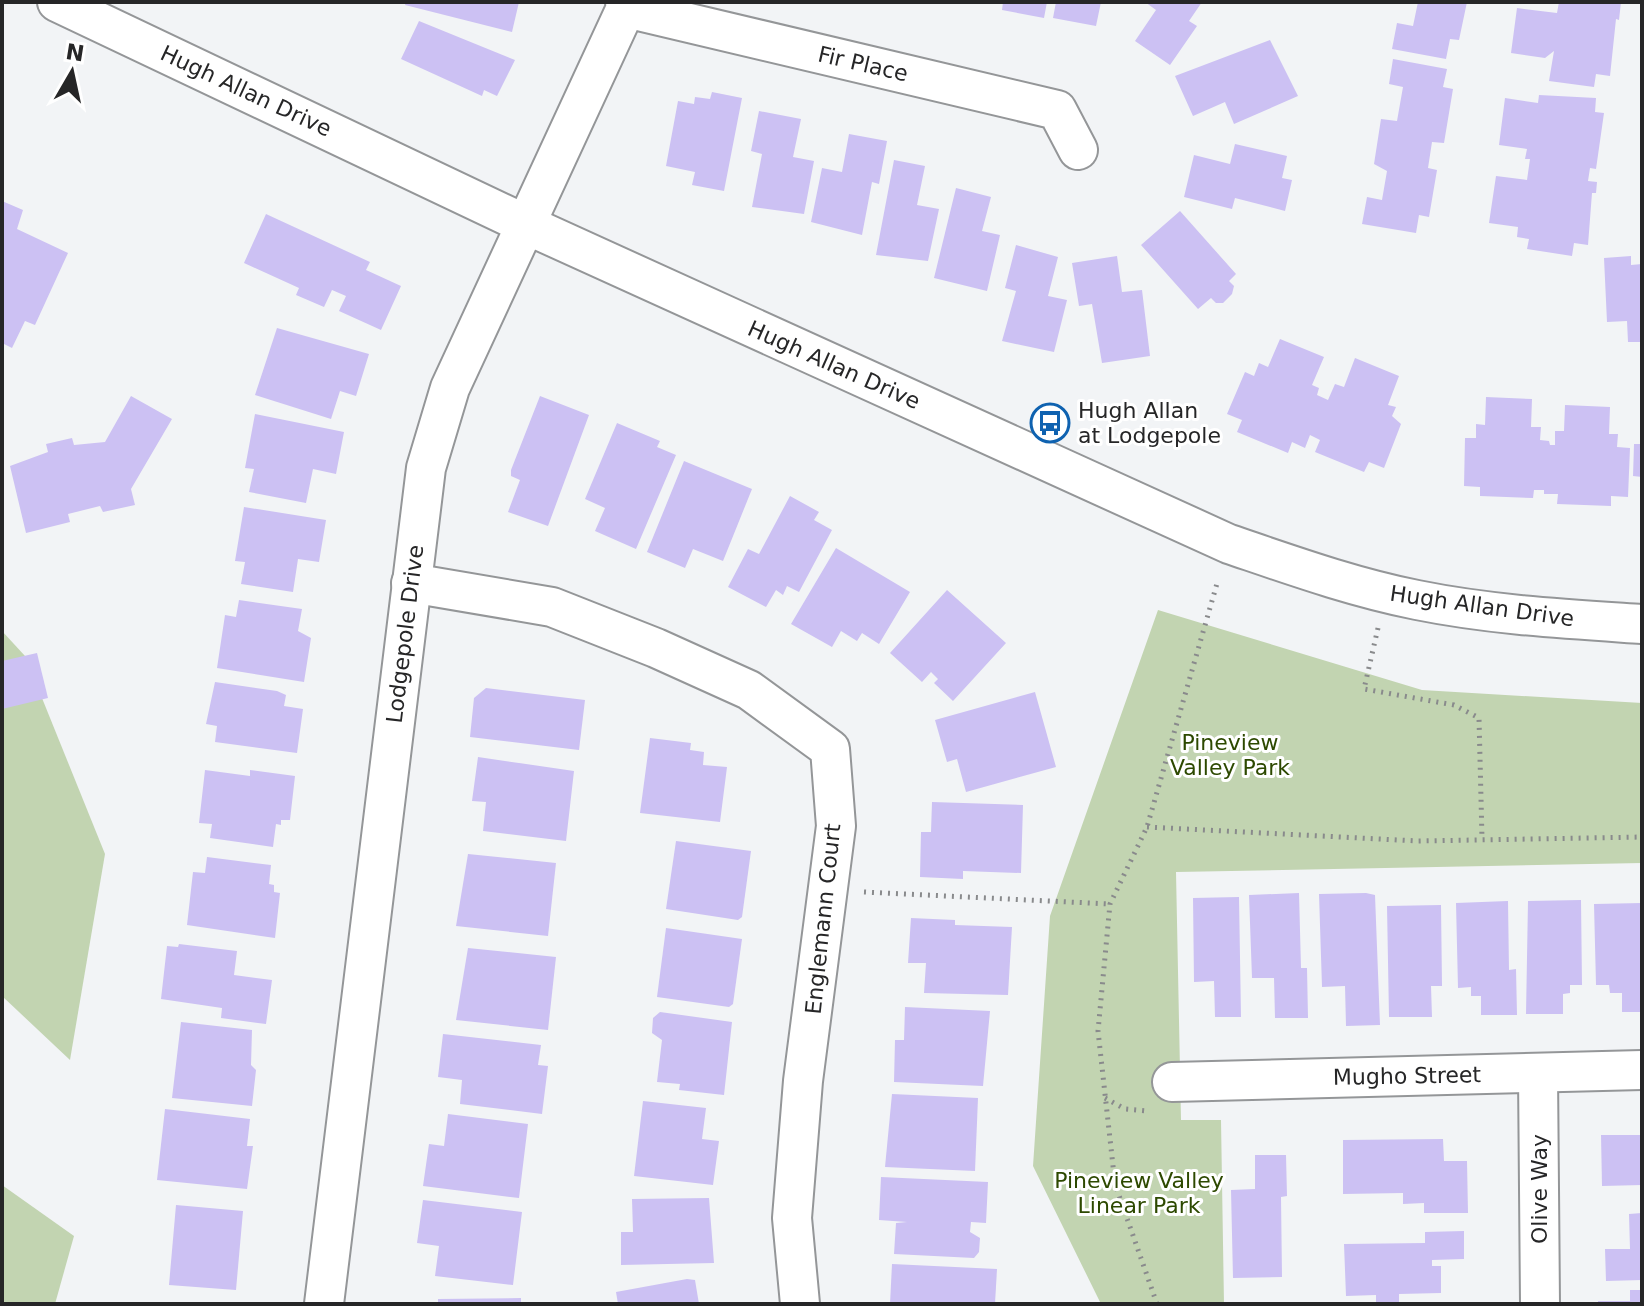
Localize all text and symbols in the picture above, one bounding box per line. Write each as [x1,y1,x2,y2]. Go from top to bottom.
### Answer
north arrow [32,32,112,112]
text: N [64,39,86,67]
street label: Hugh Allan Drive [157,40,335,142]
street label: Fir Place [816,42,910,86]
street label: Hugh Allan Drive [744,316,924,414]
place label: Hugh Allan at Lodgepole [1078,398,1221,448]
bus stop icon: Hugh Allan at Lodgepole [1029,402,1071,444]
street label: Lodgepole Drive [382,543,428,725]
street label: Hugh Allan Drive [1388,581,1576,631]
park label: Pineview Valley Park [1170,730,1290,780]
street label: Englemann Court [801,822,845,1016]
street label: Mugho Street [1333,1062,1482,1090]
street label: Olive Way [1527,1134,1552,1244]
park label: Pineview Valley Linear Park [1054,1168,1224,1218]

